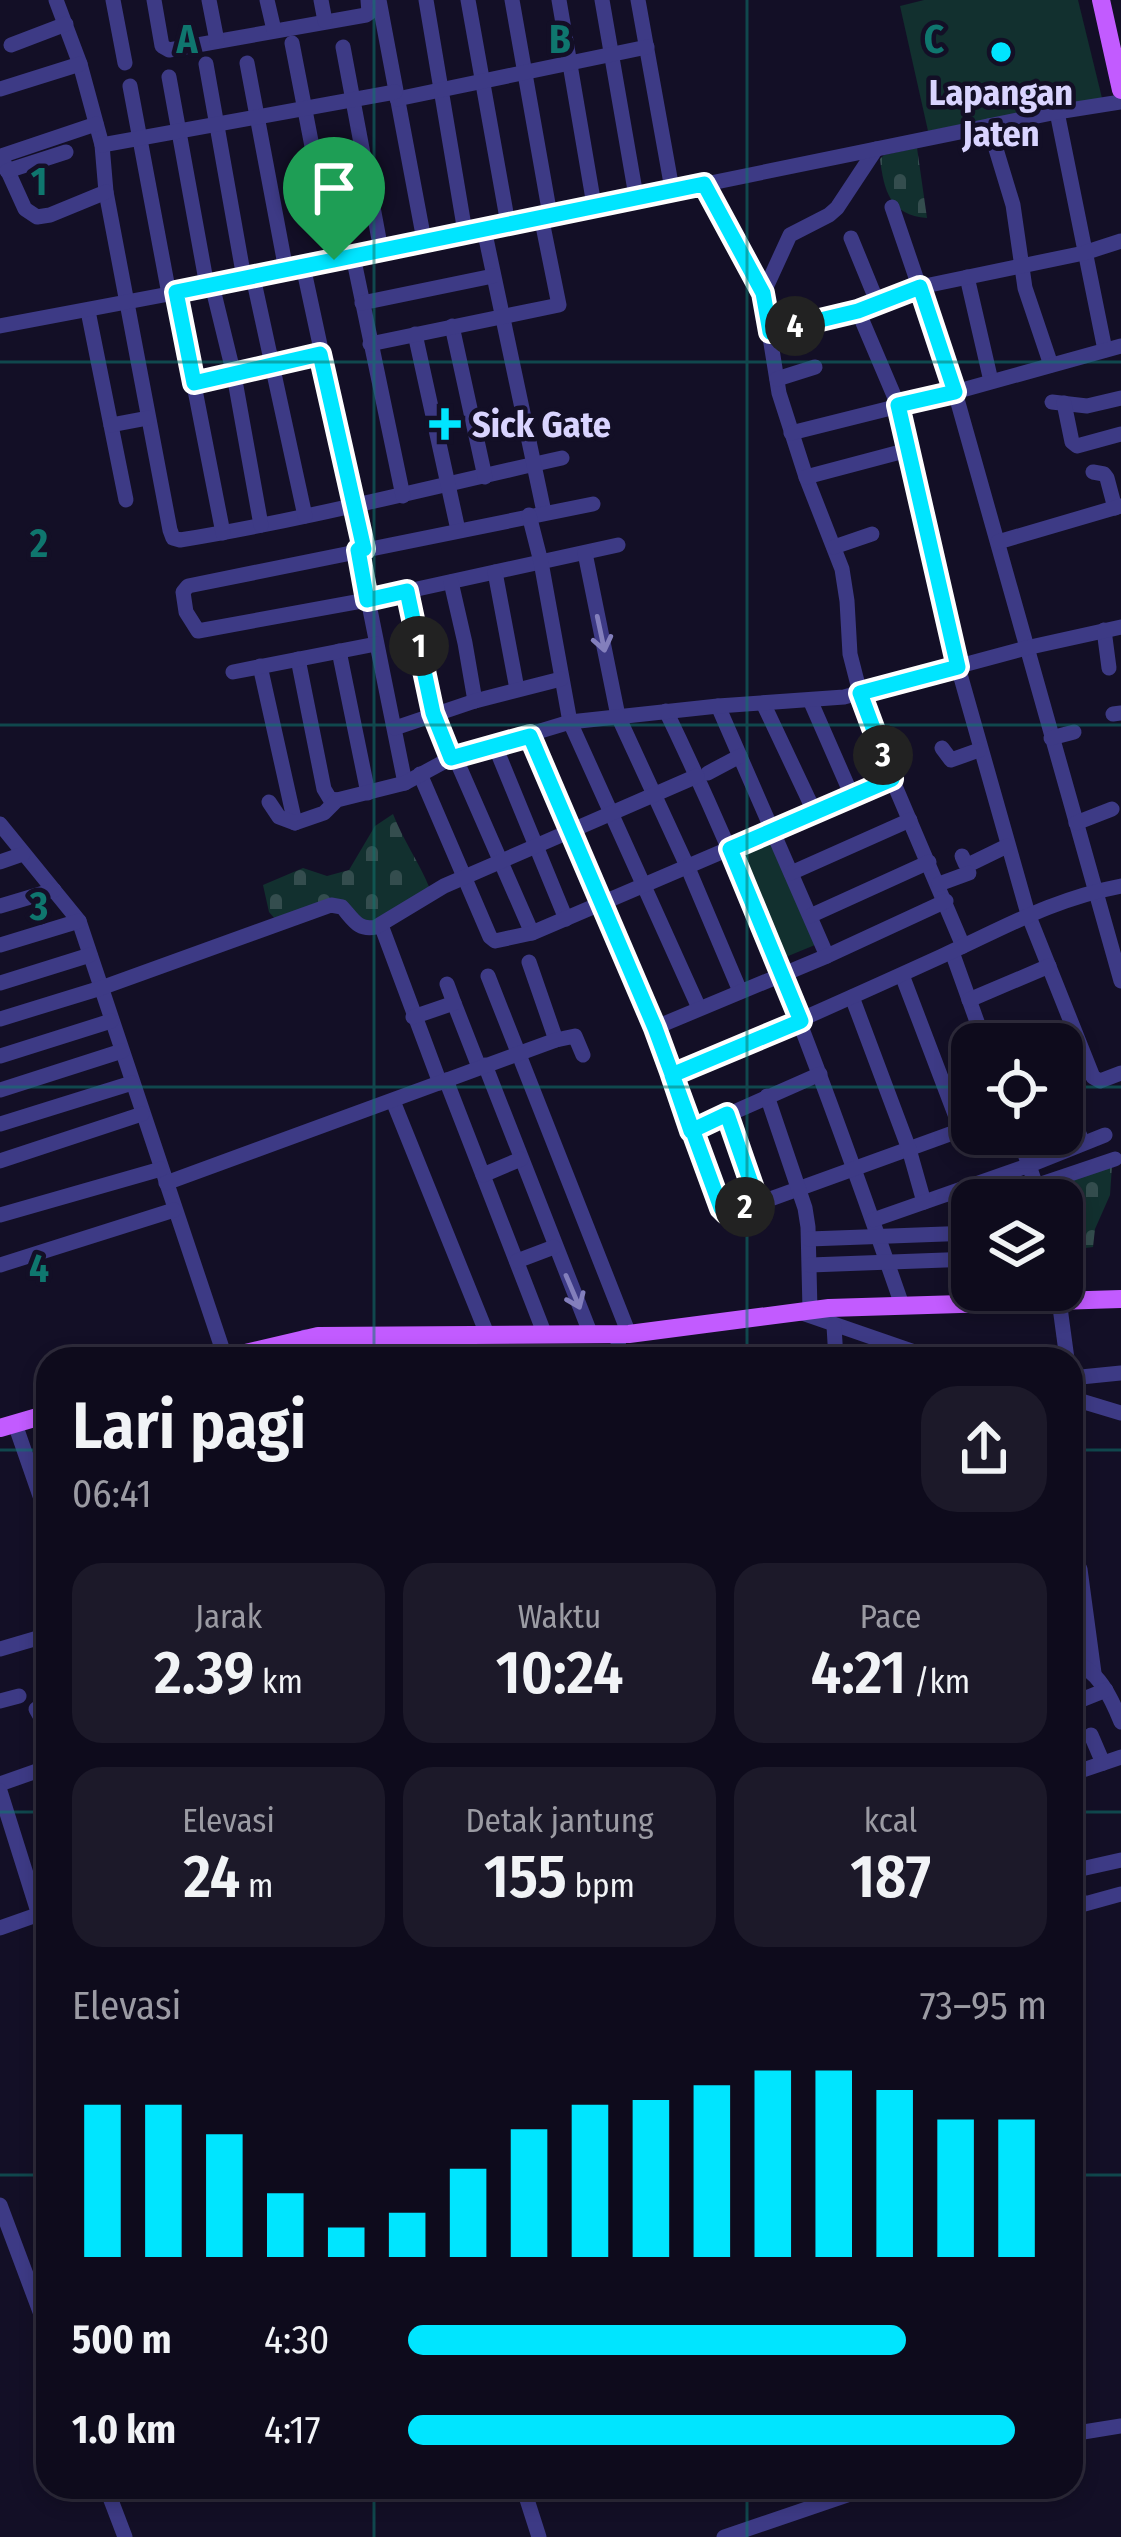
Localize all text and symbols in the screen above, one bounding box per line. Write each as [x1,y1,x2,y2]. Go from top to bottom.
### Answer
text: A [175,17,198,63]
text: B [549,17,571,63]
text: C [924,17,945,63]
marker: Lapangan Jaten [988,39,1014,65]
place label: Lapangan Jaten [929,71,1073,156]
pin [283,137,385,260]
icon: arrive [301,155,367,221]
text: 1 [31,159,47,205]
pin: 4 [765,296,825,356]
text: 4 [787,306,803,346]
place label: Sick Gate [472,403,611,447]
marker: Sick Gate [429,408,461,440]
text: 2 [29,521,48,567]
one-way arrow [591,614,613,653]
pin: 1 [389,616,449,676]
text: 1 [412,626,426,666]
pin: 3 [853,725,913,785]
text: 3 [875,735,891,775]
text: 3 [29,884,48,930]
map controls [951,1023,1083,1311]
button: locate [951,1023,1083,1155]
pin: 2 [715,1177,775,1237]
button: layers [951,1179,1083,1311]
text: 2 [737,1187,753,1227]
text: 4 [29,1246,49,1292]
one-way arrow [564,1272,585,1309]
text: Lari pagi [72,1386,307,1465]
button: share [921,1386,1047,1512]
text: 06:41 [72,1471,152,1517]
text: Jarak [195,1597,262,1637]
text: Waktu [518,1597,601,1637]
text: Pace [860,1597,921,1637]
text: 2.39 [154,1637,254,1709]
text: 10:24 [496,1637,623,1709]
text: 4:21 [811,1637,906,1709]
text: km [254,1662,303,1702]
text: /km [906,1662,970,1702]
text: Elevasi [182,1801,275,1841]
text: Detak jantung [465,1801,654,1841]
text: kcal [864,1801,917,1841]
text: 24 [184,1841,240,1913]
text: 155 [484,1841,567,1913]
text: 187 [850,1841,931,1913]
text: m [240,1866,273,1906]
text: bpm [567,1866,635,1906]
text: Elevasi [72,1983,181,2029]
text: 73–95 m [920,1983,1047,2029]
text: 500 m [72,2317,172,2363]
text: 4:30 [264,2317,329,2363]
text: 1.0 km [72,2407,176,2453]
text: 4:17 [264,2407,321,2453]

